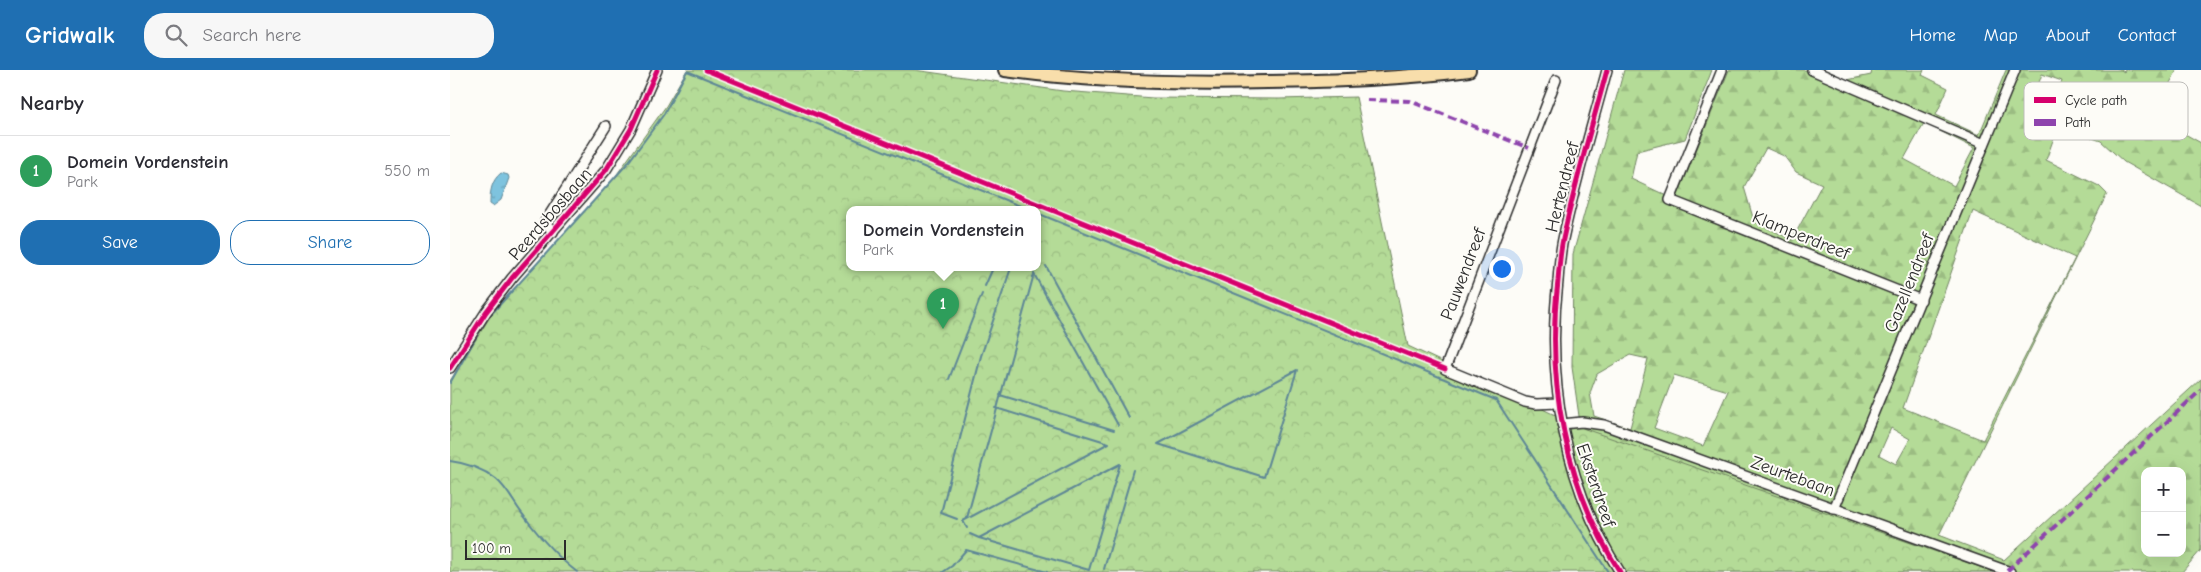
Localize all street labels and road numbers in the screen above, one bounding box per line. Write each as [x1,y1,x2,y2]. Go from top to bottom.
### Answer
street label: Hertendreef [1541,139,1584,234]
street label: Peerdsbosbaan [505,164,596,265]
street label: Klamperdreef [1749,206,1853,265]
street label: Pauwendreef [1436,224,1491,323]
street label: Gazellendreef [1880,230,1939,336]
street label: Eksterdreef [1571,441,1620,530]
street label: Zeurtebaan [1748,452,1838,501]

